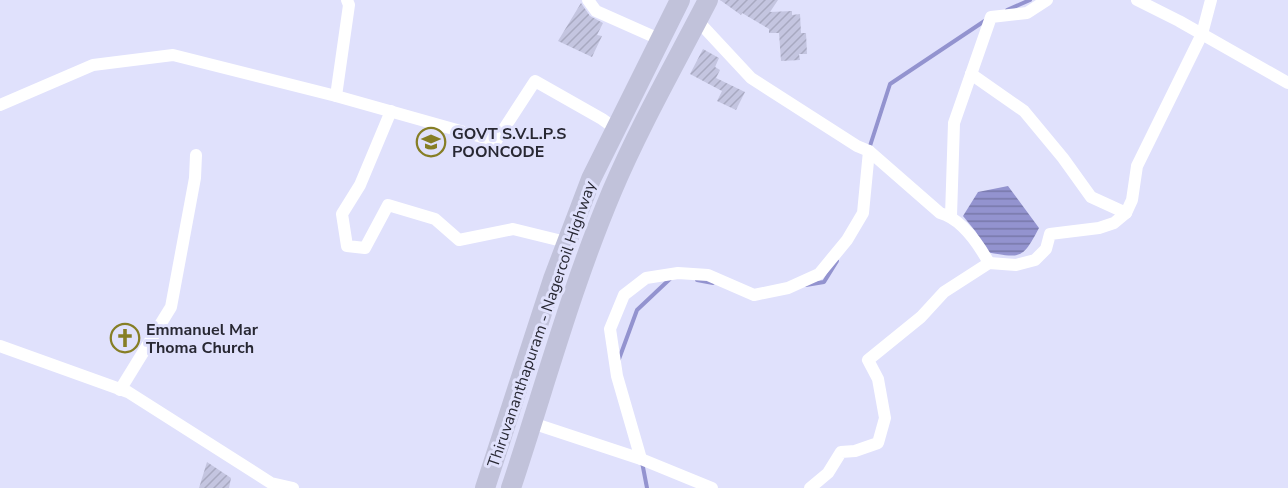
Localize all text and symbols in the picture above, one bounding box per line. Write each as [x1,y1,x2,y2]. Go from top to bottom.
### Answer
place label: GOVT S.V.L.P.S POONCODE [452,123,566,163]
school or university icon: GOVT S.V.L.P.S POONCODE [415,126,447,158]
street label: Thiruvananthapuram - Nagercoil Highway [482,178,602,470]
place label: Emmanuel Mar Thoma Church [146,319,259,359]
church icon: Emmanuel Mar Thoma Church [109,322,141,354]

